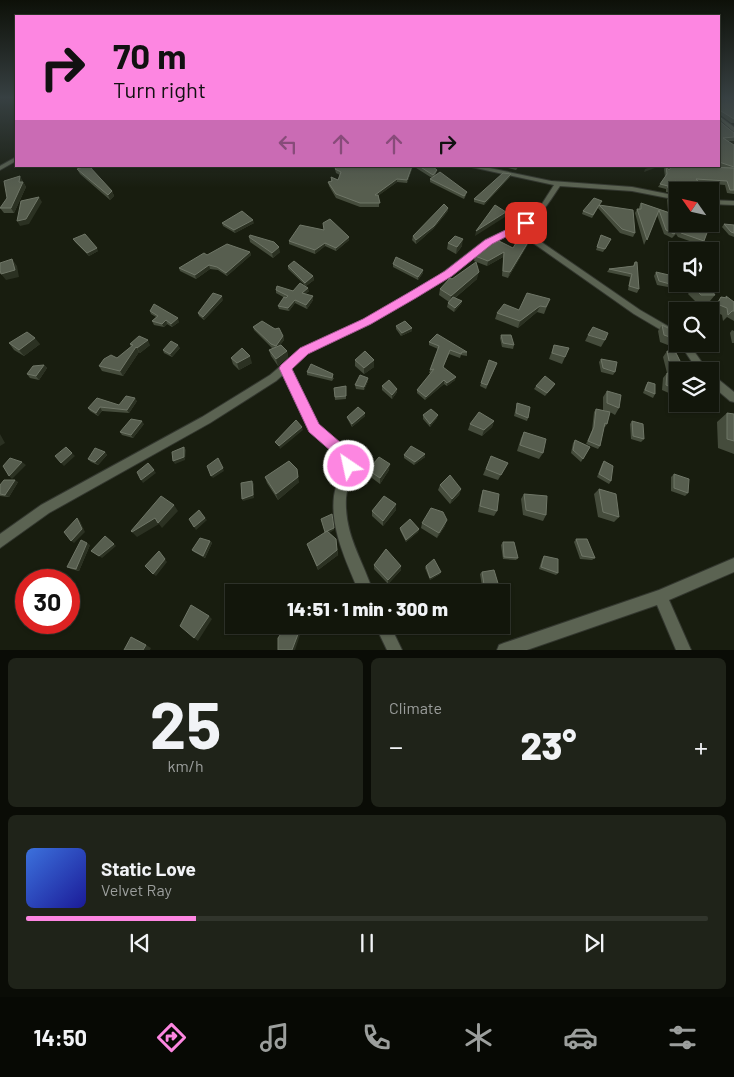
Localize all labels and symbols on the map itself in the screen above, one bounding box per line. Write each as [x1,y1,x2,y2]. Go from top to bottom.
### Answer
north arrow [669,182,719,232]
pin [505,202,547,244]
position arrow [322,439,374,491]
speed limit sign: 30 [15,569,80,634]

